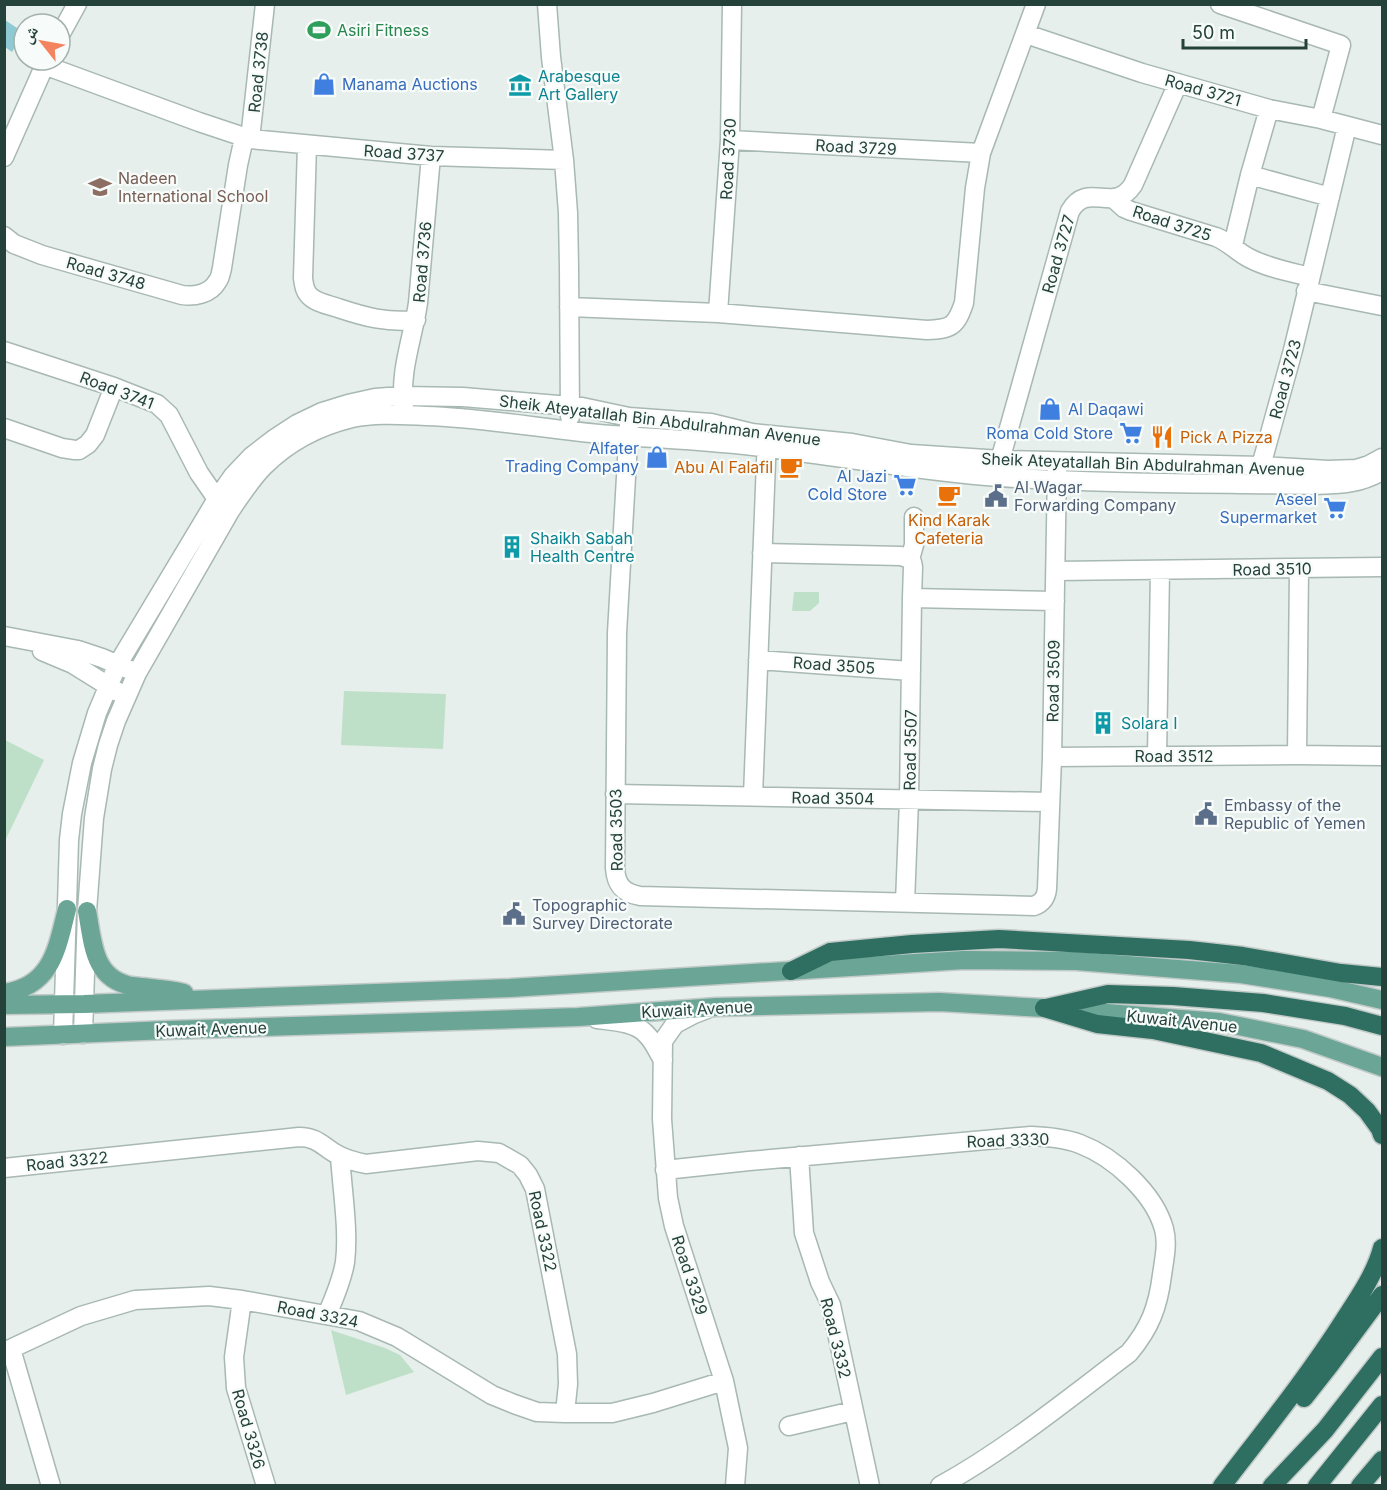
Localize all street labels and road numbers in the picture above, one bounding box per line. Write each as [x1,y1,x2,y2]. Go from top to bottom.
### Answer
street label: Road 3738 [244,30,272,114]
street label: Road 3721 [1163,70,1243,110]
street label: Road 3730 [716,118,740,200]
street label: Road 3729 [815,135,897,159]
street label: Road 3737 [363,140,445,166]
street label: Road 3725 [1130,201,1214,245]
street label: Road 3727 [1037,212,1079,296]
street label: Road 3736 [408,220,436,304]
street label: Road 3748 [64,252,148,294]
street label: Road 3723 [1265,337,1305,421]
street label: Road 3741 [77,367,157,413]
street label: Sheik Ateyatallah Bin Abdulrahman Avenue [498,390,822,450]
street label: Sheik Ateyatallah Bin Abdulrahman Avenue [981,448,1305,480]
street label: Road 3510 [1232,558,1312,580]
street label: Road 3509 [1042,639,1064,723]
street label: Road 3505 [792,652,876,678]
street label: Road 3507 [899,709,921,791]
street label: Road 3512 [1135,746,1213,766]
street label: Road 3504 [791,787,875,809]
street label: Road 3503 [605,788,627,872]
street label: Kuwait Avenue [641,996,753,1022]
street label: Kuwait Avenue [1125,1005,1239,1037]
street label: Kuwait Avenue [155,1017,267,1041]
street label: Road 3330 [966,1129,1050,1151]
street label: Road 3322 [25,1147,109,1175]
street label: Road 3322 [525,1189,561,1273]
street label: Road 3329 [668,1233,712,1317]
street label: Road 3324 [276,1296,360,1332]
street label: Road 3332 [816,1296,856,1380]
street label: Road 3326 [228,1387,270,1471]

